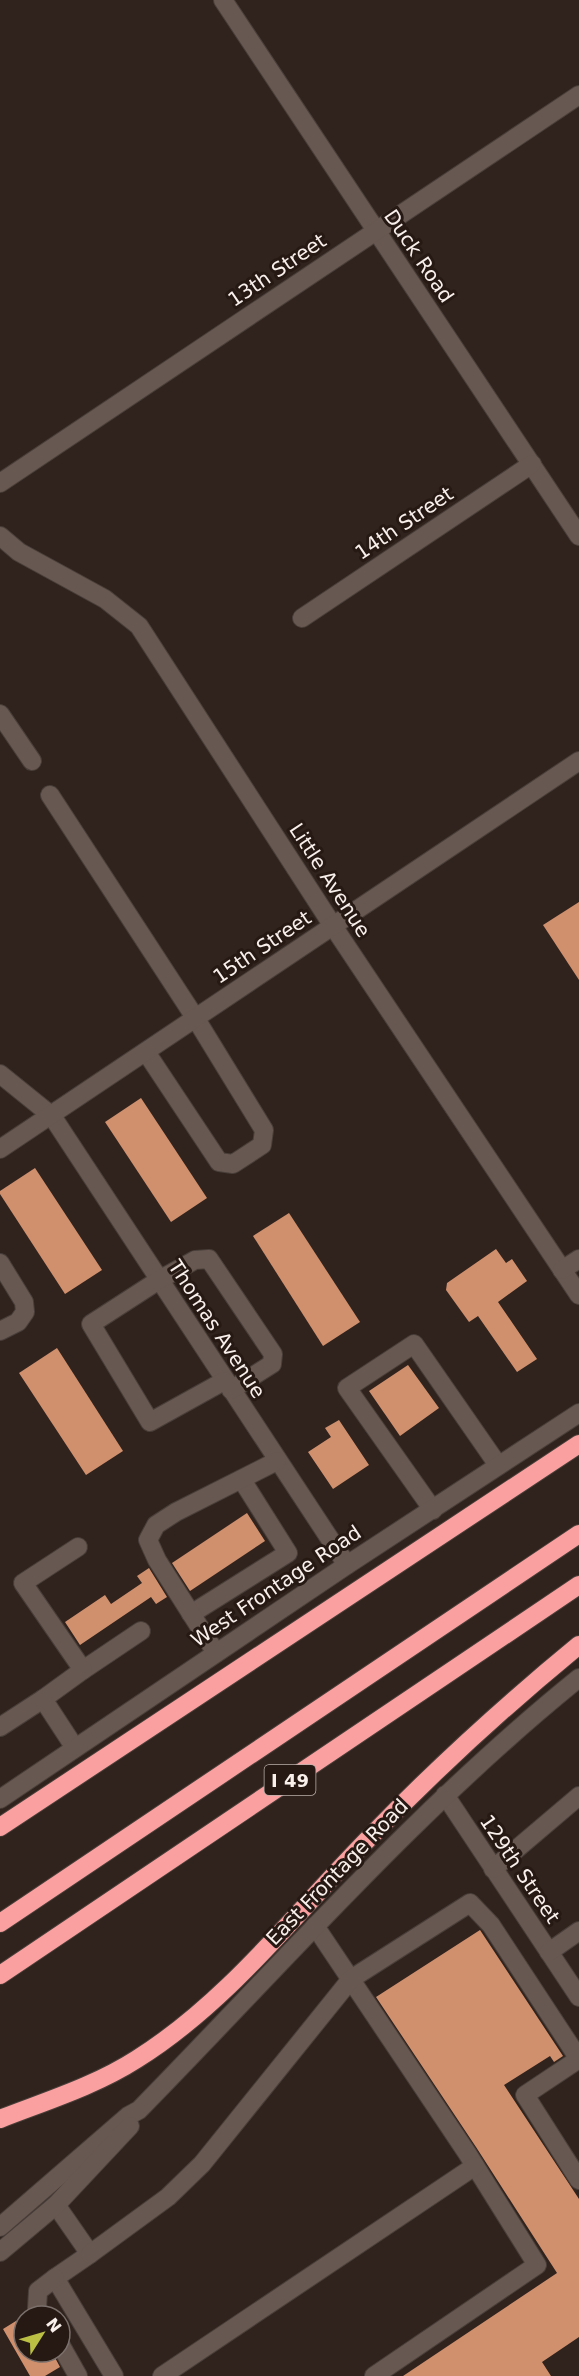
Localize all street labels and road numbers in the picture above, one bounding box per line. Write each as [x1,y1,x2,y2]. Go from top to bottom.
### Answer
street label: Duck Road [379,205,459,307]
street label: 13th Street [223,228,331,312]
street label: 14th Street [350,481,458,565]
street label: Little Avenue [284,819,376,941]
street label: 15th Street [208,905,316,989]
street label: Thomas Avenue [163,1255,271,1403]
street label: West Frontage Road [186,1520,366,1652]
road number: I 49 [264,1765,316,1795]
street label: East Frontage Road [261,1794,413,1950]
street label: 129th Street [475,1810,565,1928]

